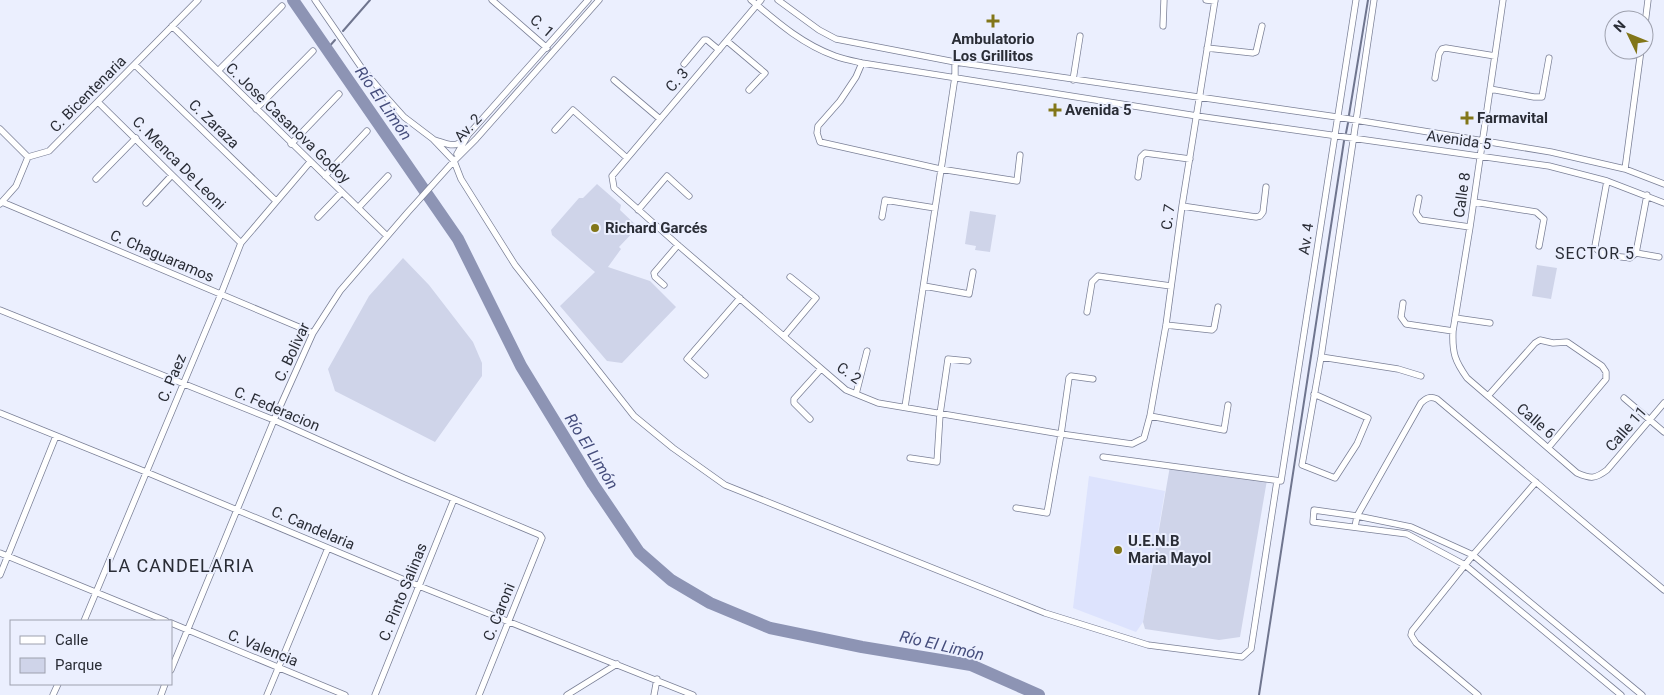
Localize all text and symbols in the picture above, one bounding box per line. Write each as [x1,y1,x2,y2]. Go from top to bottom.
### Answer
north arrow [1604,10,1654,60]
street label: C. 1 [526,11,558,41]
marker: Ambulatorio Los Grillitos [986,14,1000,28]
text: N [1610,17,1629,35]
place label: Ambulatorio Los Grillitos [952,30,1034,65]
street label: C. Bicentenaria [46,52,130,136]
street label: C. Jose Casanova Godoy [222,59,354,187]
water label: Río El Limón [351,63,416,144]
street label: C. 3 [662,64,692,96]
street label: C. Zaraza [185,96,243,152]
place label: Avenida 5 [1065,101,1132,119]
marker: Avenida 5 [1049,104,1061,116]
place label: Farmavital [1477,109,1548,127]
street label: Av. 2 [451,110,485,146]
marker: Farmavital [1461,112,1473,124]
street label: C. Menca De Leoni [129,113,229,213]
street label: Avenida 5 [1425,127,1493,153]
street label: Calle 8 [1450,171,1474,219]
street label: C. 7 [1157,203,1179,231]
place label: Richard Garcés [605,219,708,237]
street label: Av. 4 [1295,221,1317,256]
marker: Richard Garcés [589,222,601,234]
street label: C. Chaguaramos [107,226,217,286]
district label: SECTOR 5 [1555,244,1635,263]
street label: C. Bolivar [271,320,313,384]
street label: C. Paez [154,351,190,405]
street label: C. 2 [833,358,865,388]
street label: C. Federacion [231,383,323,435]
street label: Calle 6 [1513,399,1559,443]
street label: Calle 11 [1602,403,1650,455]
water label: Río El Limón [561,410,622,493]
street label: C. Candelaria [269,502,357,554]
place label: U.E.N.B Maria Mayol [1128,532,1211,567]
street label: C. Pinto Salinas [375,540,431,644]
marker: U.E.N.B Maria Mayol [1112,544,1124,556]
district label: LA CANDELARIA [108,555,254,576]
street label: C. Caroni [479,580,519,644]
legend [10,620,172,685]
street label: C. Valencia [225,626,301,670]
water label: Río El Limón [898,627,986,664]
text: Calle [55,631,88,649]
text: Parque [55,656,102,674]

